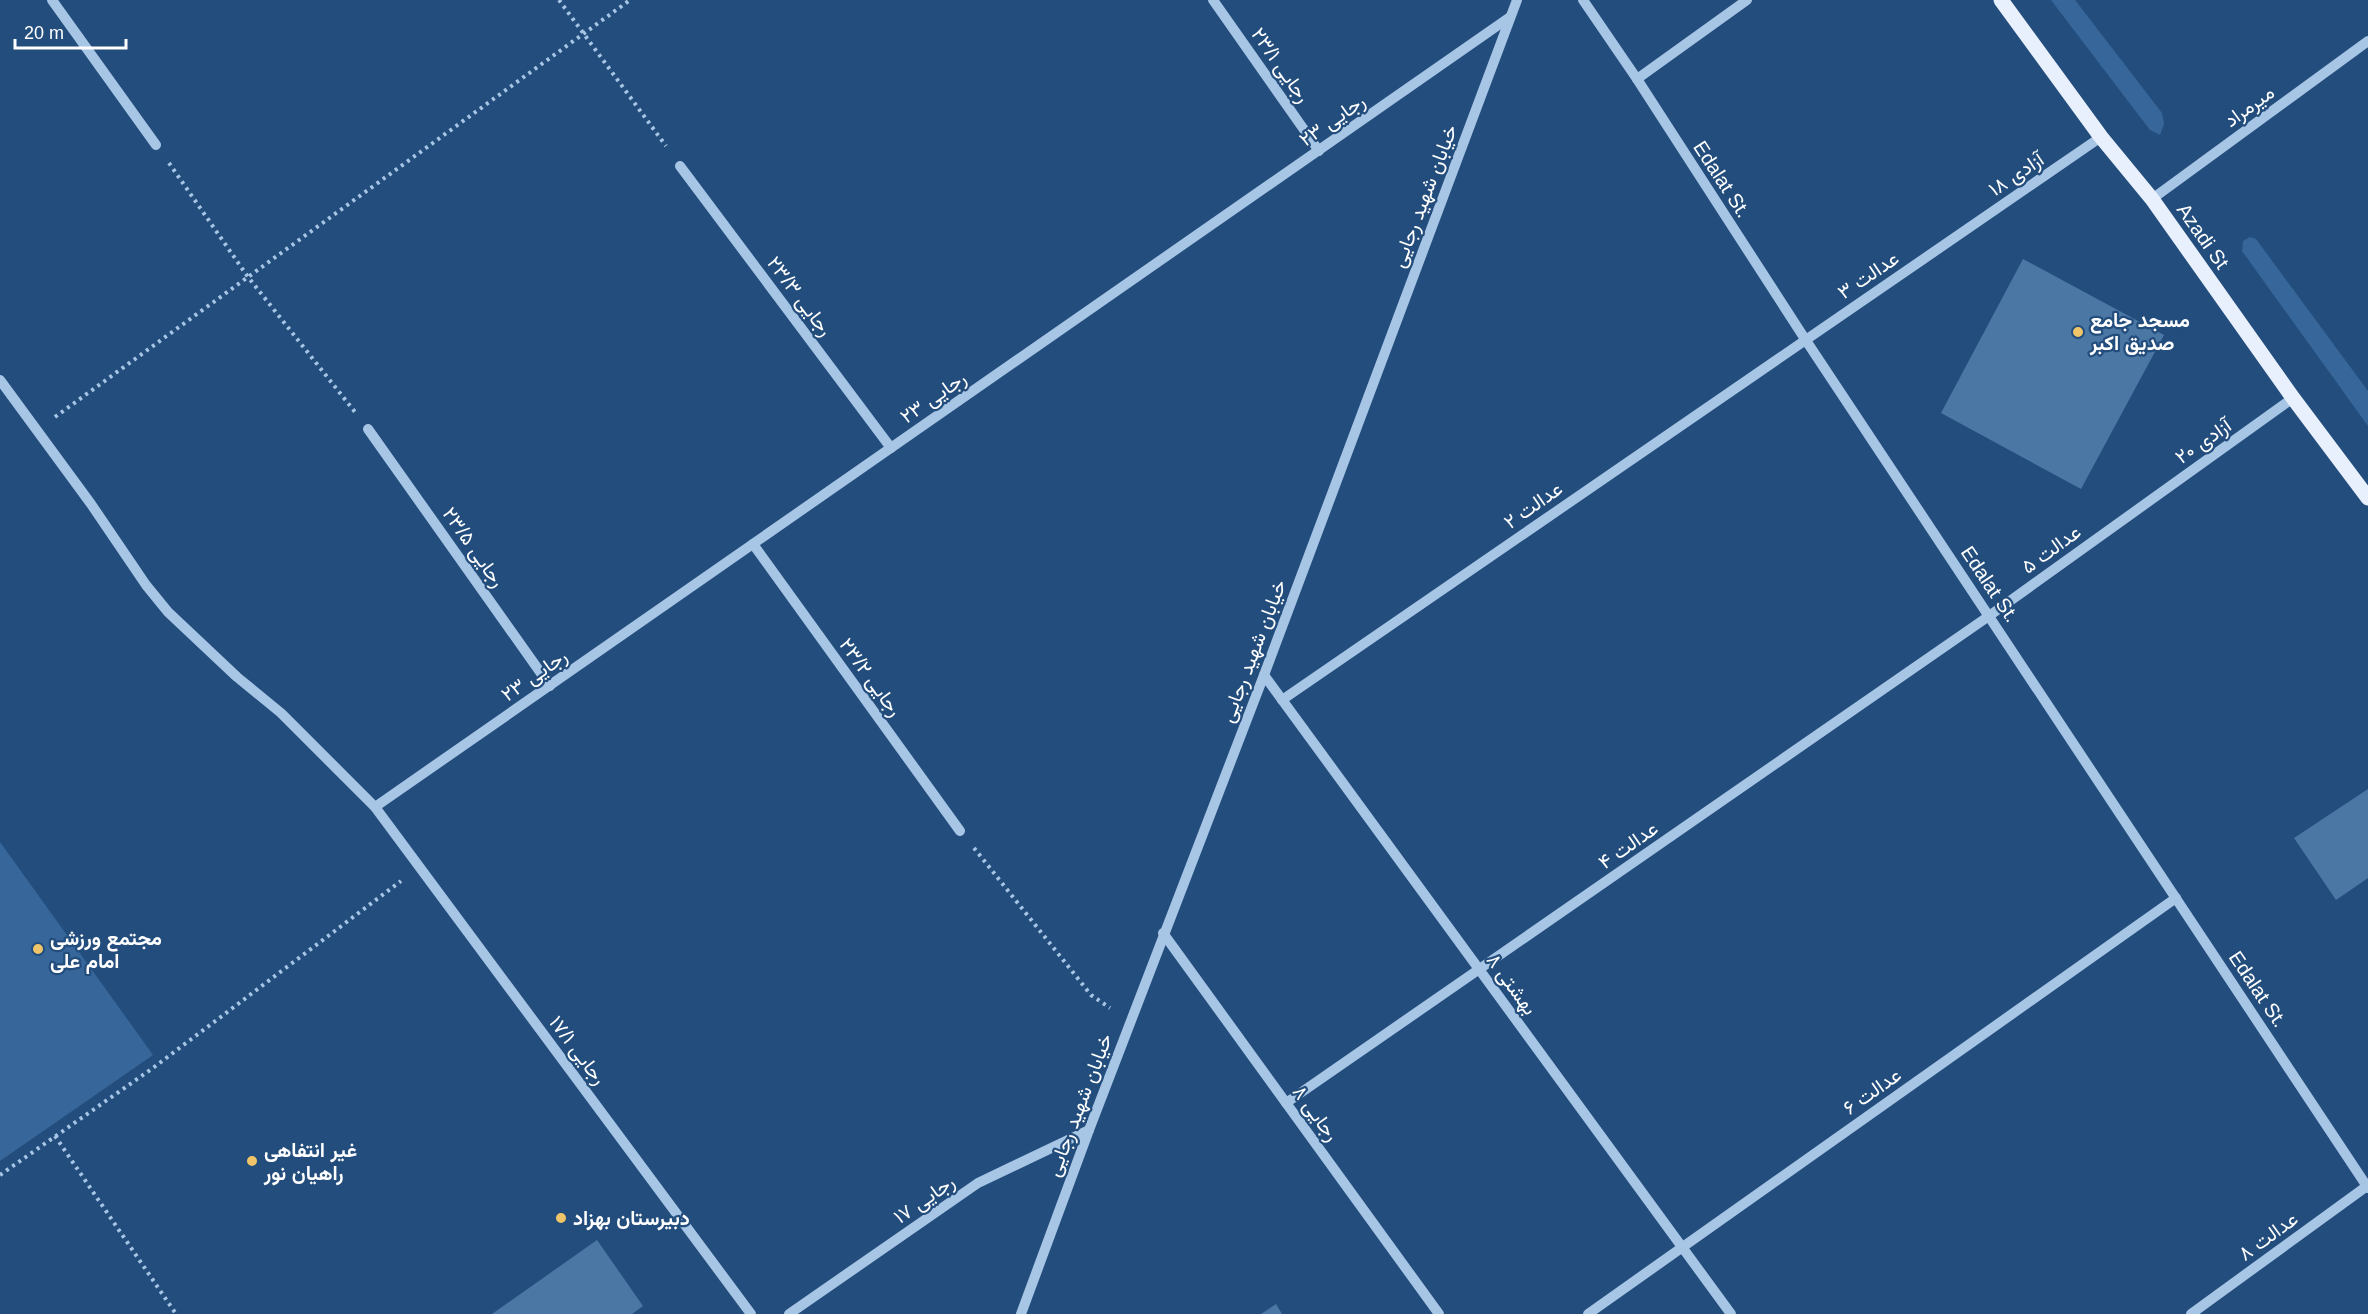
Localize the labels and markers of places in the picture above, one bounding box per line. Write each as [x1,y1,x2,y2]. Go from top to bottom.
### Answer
place label: مسجد جامع صدیق اکبر [2089,309,2190,356]
marker: مسجد جامع صدیق اکبر [2071,325,2085,339]
place label: مجتمع ورزشی امام علی [50,927,162,974]
marker: مجتمع ورزشی امام علی [31,942,45,956]
place label: غیر انتفاهی راهیان نور [263,1139,357,1186]
marker: غیر انتفاهی راهیان نور [245,1154,259,1168]
place label: دبیرستان بهزاد [573,1207,690,1231]
marker: دبیرستان بهزاد [554,1211,568,1225]

